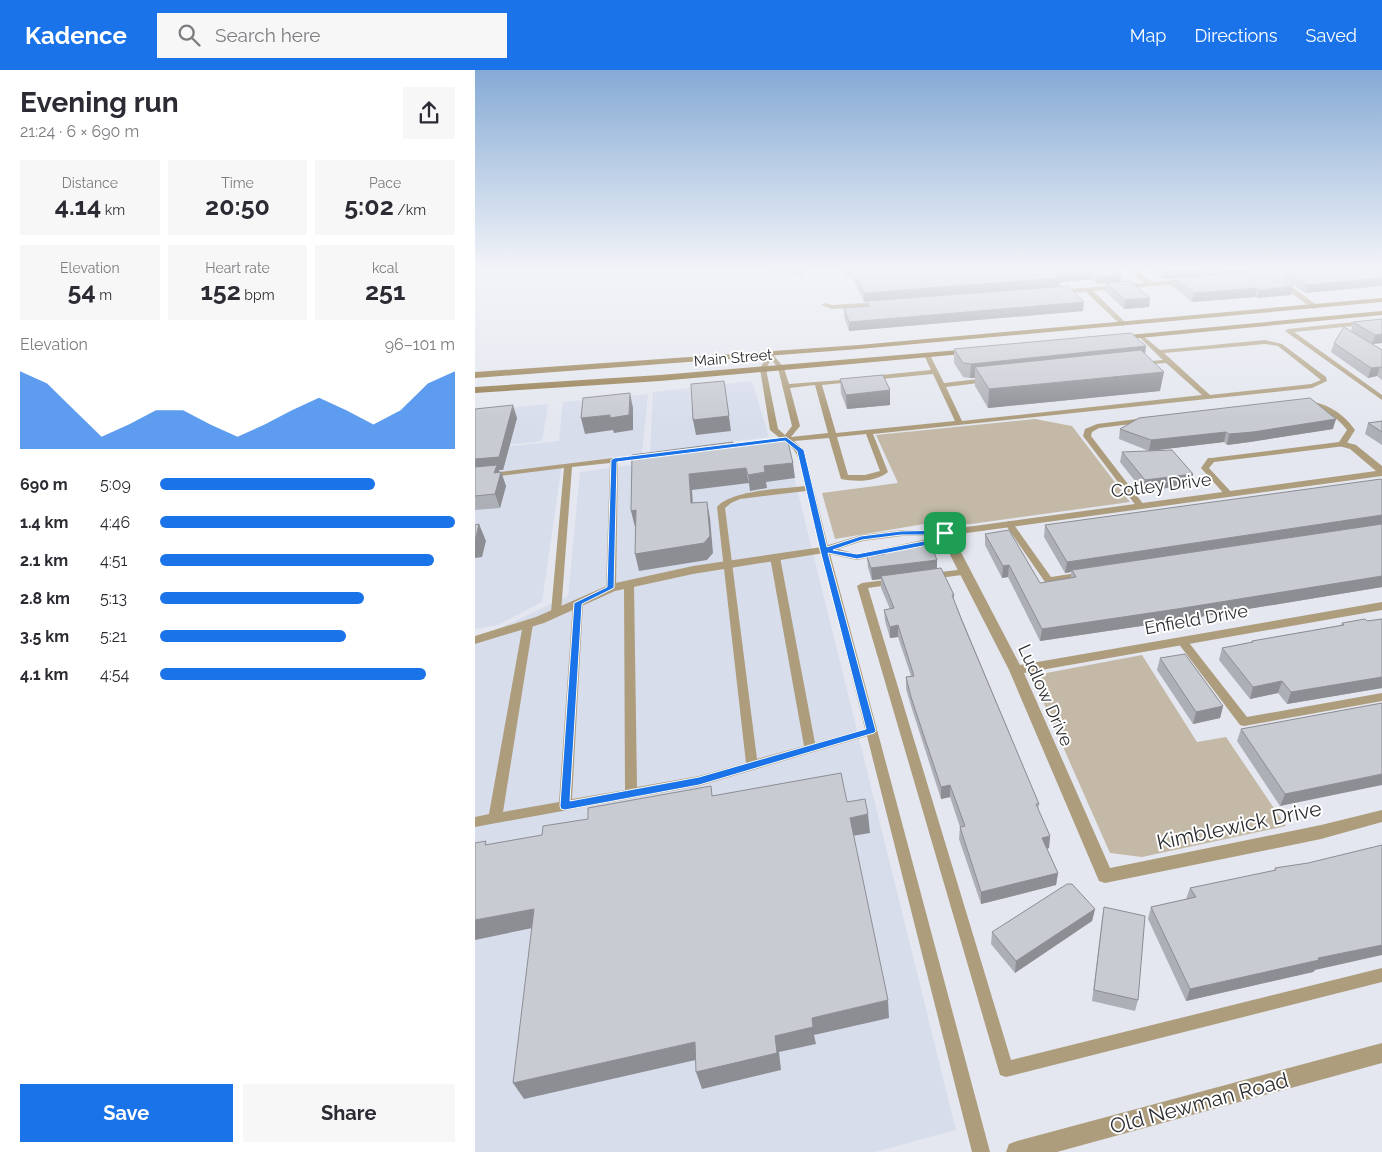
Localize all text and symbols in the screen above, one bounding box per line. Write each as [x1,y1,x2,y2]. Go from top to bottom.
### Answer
search box [157,13,507,58]
text: Kadence [25,21,127,50]
icon: search [175,21,203,49]
text: Search here [215,24,320,46]
text: Map [1130,25,1166,46]
text: Directions [1194,25,1278,46]
text: Saved [1306,25,1357,46]
text: Evening run [20,86,179,119]
button: share [403,87,455,139]
text: 21:24 · 6 × 690 m [20,122,139,141]
text: Distance [62,175,118,191]
text: Time [221,175,254,191]
text: Pace [369,175,401,191]
text: 4.14 [55,191,101,221]
text: 20:50 [205,191,270,221]
text: 5:02 [344,191,394,221]
text: km [101,202,125,218]
text: /km [394,202,426,218]
text: Elevation [60,260,120,276]
text: Heart rate [205,260,270,276]
text: kcal [372,260,398,276]
text: 54 [68,276,96,306]
text: 152 [200,276,241,306]
text: 251 [365,276,405,306]
text: m [96,287,112,303]
text: bpm [241,287,275,303]
text: Elevation [20,335,88,354]
text: 96–101 m [385,335,455,354]
street label: Main Street [693,346,773,370]
street label: Cotley Drive [1110,468,1213,502]
text: 690 m [20,475,68,494]
text: 5:09 [100,475,131,494]
pin [924,512,966,554]
text: 1.4 km [20,513,68,532]
text: 4:46 [100,513,130,532]
icon: arrive [931,519,959,547]
text: 2.1 km [20,551,68,570]
text: 4:51 [100,551,127,570]
text: 2.8 km [20,589,70,608]
text: 5:13 [100,589,127,608]
street label: Enfield Drive [1143,600,1250,638]
text: 3.5 km [20,627,69,646]
text: 5:21 [100,627,127,646]
street label: Ludlow Drive [1014,641,1078,750]
text: 4.1 km [20,665,68,684]
text: 4:54 [100,665,129,684]
street label: Kimblewick Drive [1154,795,1324,855]
street label: Old Newman Road [1107,1067,1291,1139]
button: Save [20,1084,233,1142]
button: Share [243,1084,455,1142]

